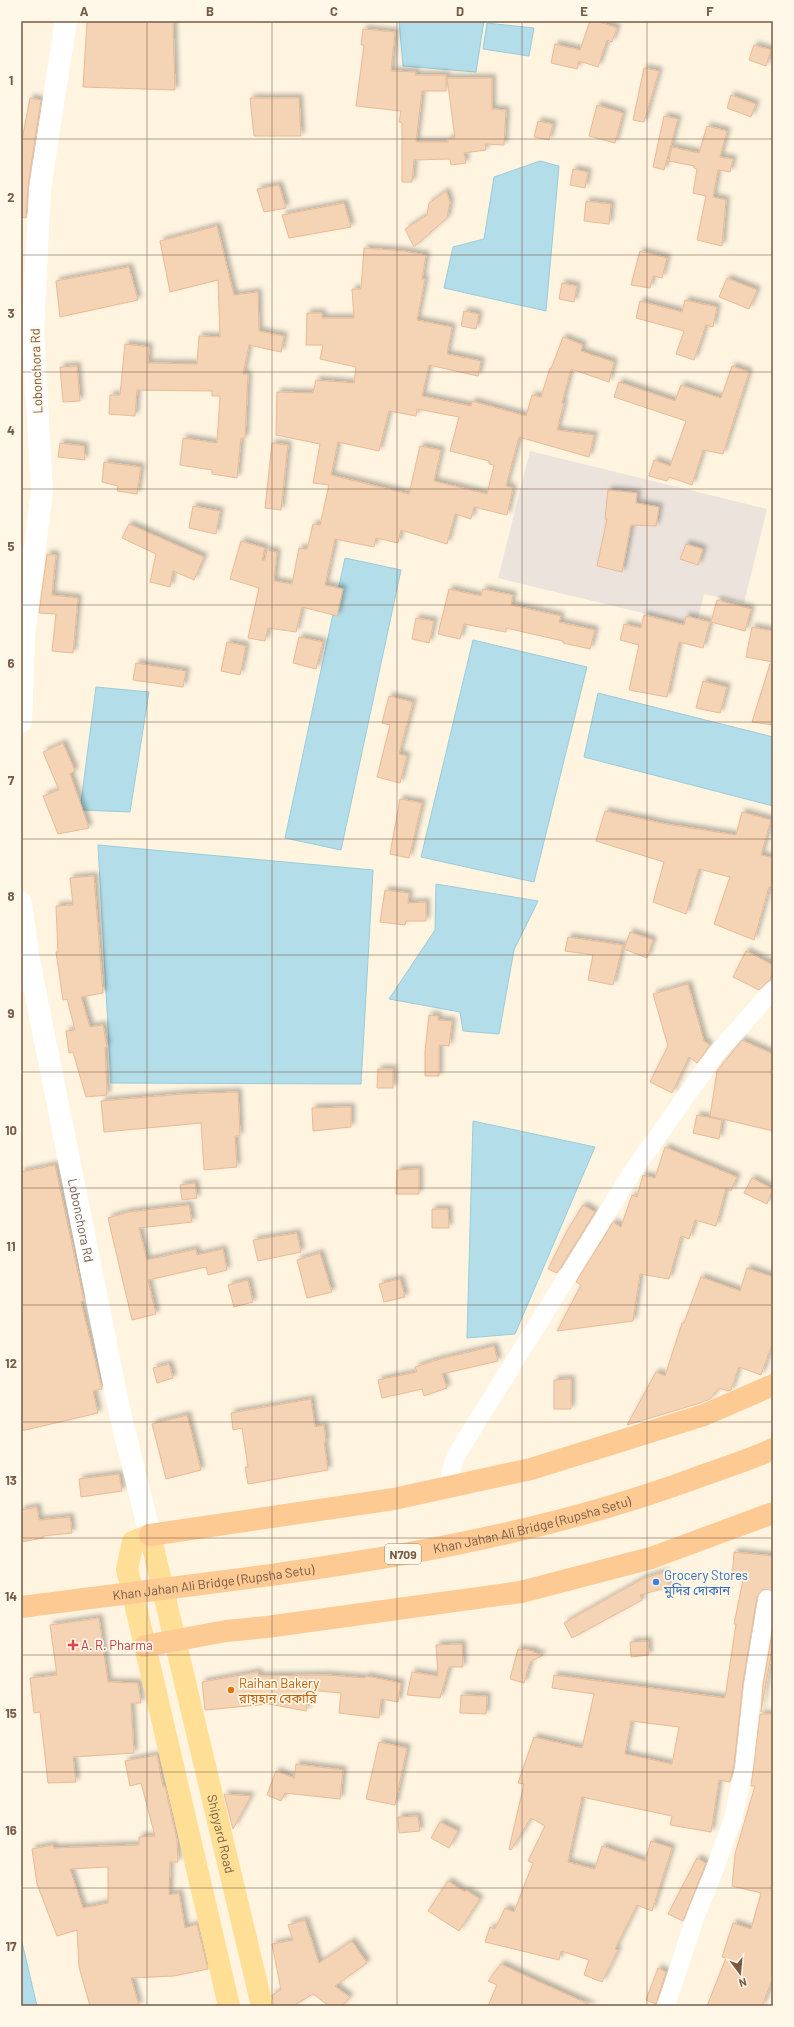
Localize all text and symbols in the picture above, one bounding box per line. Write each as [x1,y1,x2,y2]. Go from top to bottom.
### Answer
text: A [80,3,89,19]
text: B [206,3,214,19]
text: C [330,3,338,19]
text: D [456,3,464,19]
text: E [580,3,588,19]
text: F [706,3,714,19]
text: 1 [9,72,13,88]
text: 2 [7,189,15,205]
text: 3 [7,305,15,321]
street label: Lobonchora Rd [27,328,45,414]
text: 4 [7,422,15,438]
text: 5 [7,538,15,554]
text: 6 [8,655,15,671]
text: 7 [8,772,15,788]
text: 8 [7,888,15,904]
text: 9 [8,1005,15,1021]
text: 10 [5,1122,17,1138]
street label: Lobonchora Rd [65,1177,97,1264]
text: 11 [6,1238,16,1254]
text: 12 [5,1355,17,1371]
text: 13 [5,1472,17,1488]
street label: Khan Jahan Ali Bridge (Rupsha Setu) [432,1492,633,1557]
road number: N709 [385,1544,421,1564]
street label: Khan Jahan Ali Bridge (Rupsha Setu) [112,1561,316,1603]
place label: Grocery Stores মুদির দোকান [663,1567,748,1599]
marker: Grocery Stores মুদির দোকান [651,1577,661,1587]
text: 14 [5,1588,17,1604]
place label: A. R. Pharma [81,1637,153,1653]
marker: A. R. Pharma [68,1640,78,1650]
place label: Raihan Bakery রায়হান বেকারি [238,1675,319,1706]
marker: Raihan Bakery রায়হান বেকারি [226,1685,236,1695]
text: 15 [5,1705,17,1721]
street label: Shipyard Road [204,1793,238,1875]
text: 16 [5,1822,17,1838]
text: 17 [5,1938,17,1954]
north arrow [720,1953,760,1993]
text: N [738,1976,748,1990]

